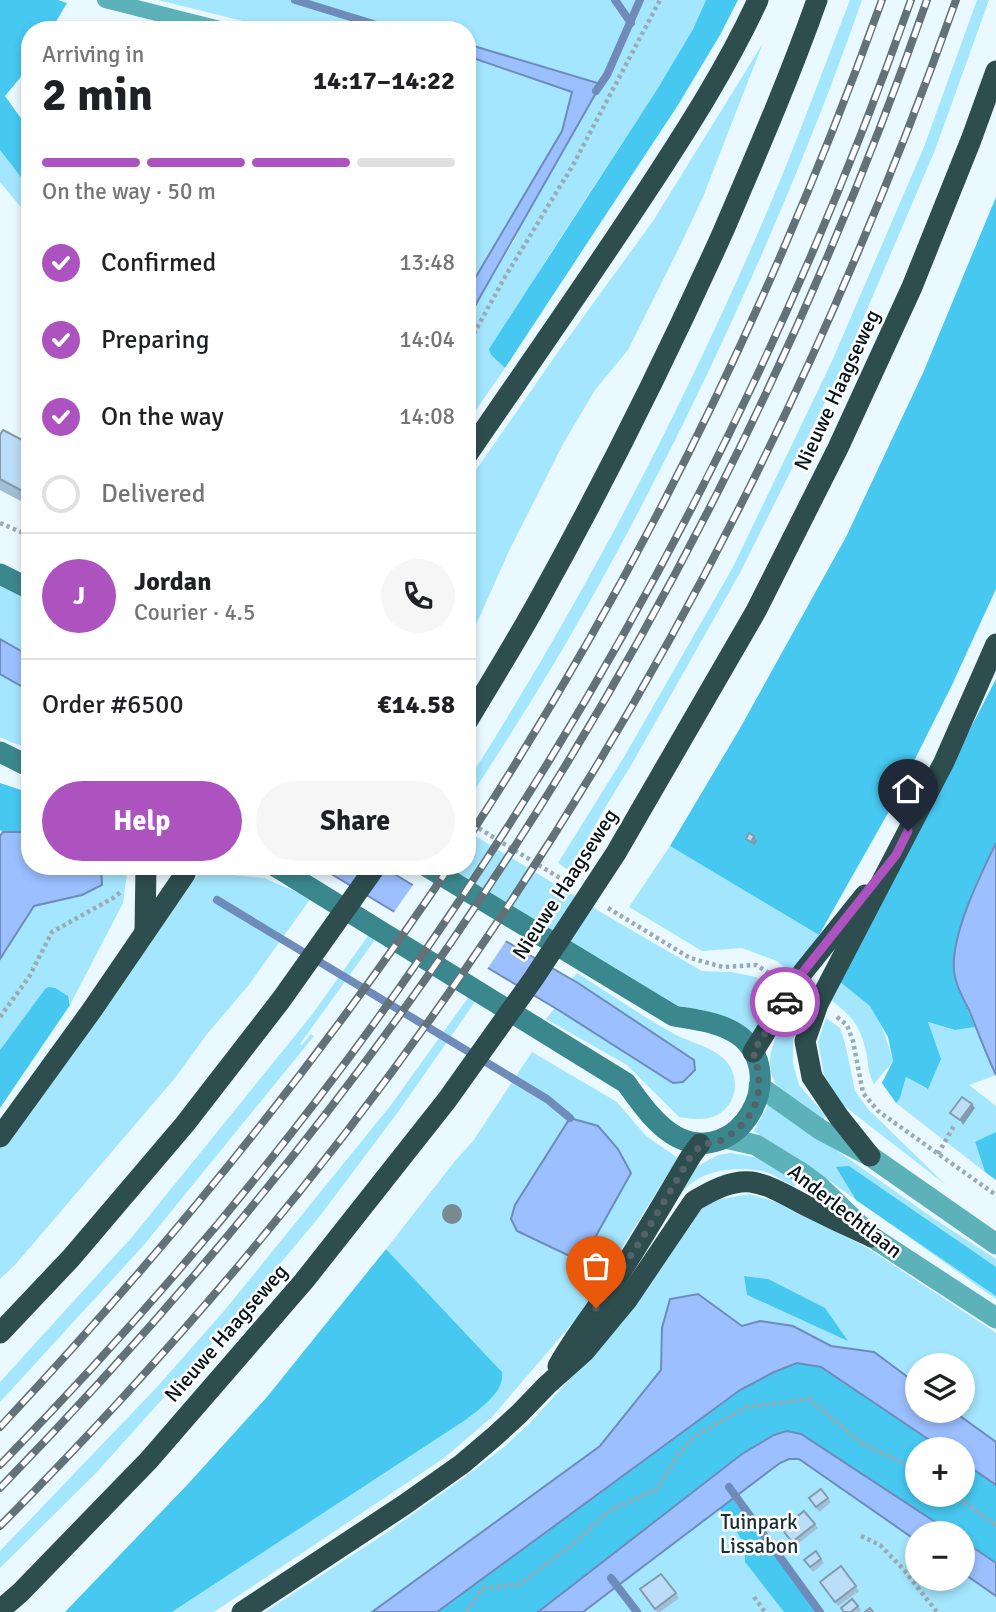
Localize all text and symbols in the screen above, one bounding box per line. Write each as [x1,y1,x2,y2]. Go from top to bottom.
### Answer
text: Arriving in [42,40,144,69]
text: 14:17–14:22 [313,65,455,97]
text: 2 min [42,67,153,123]
text: On the way · 50 m [42,177,216,206]
icon: check [42,244,80,282]
text: Confirmed [101,247,216,279]
text: 13:48 [399,248,455,277]
street label: Nieuwe Haagseweg [788,305,886,475]
icon: check [42,321,80,359]
text: Preparing [101,324,209,356]
text: 14:04 [399,325,455,354]
icon: check [42,398,80,436]
text: On the way [101,401,224,433]
text: 14:08 [399,402,455,431]
text: Delivered [101,478,206,510]
button: phone [381,559,455,633]
text: Jordan [134,566,211,598]
text: J [73,580,85,612]
text: Courier · 4.5 [134,598,255,627]
text: Order #6500 [42,689,183,721]
text: €14.58 [377,689,455,721]
pin [878,759,938,831]
icon: home [889,770,927,808]
button: Help [42,781,242,861]
button: Share [256,781,455,861]
street label: Nieuwe Haagseweg [507,804,623,964]
courier [750,967,820,1037]
icon: car [766,983,804,1021]
street label: Anderlechtlaan [783,1158,907,1264]
pin [566,1236,626,1308]
icon: bag [577,1247,615,1285]
street label: Nieuwe Haagseweg [159,1259,293,1407]
map controls [905,1353,975,1591]
button: layers [905,1353,975,1423]
button: + [905,1437,975,1507]
park label: Tuinpark Lissabon [720,1509,798,1559]
button: − [905,1521,975,1591]

